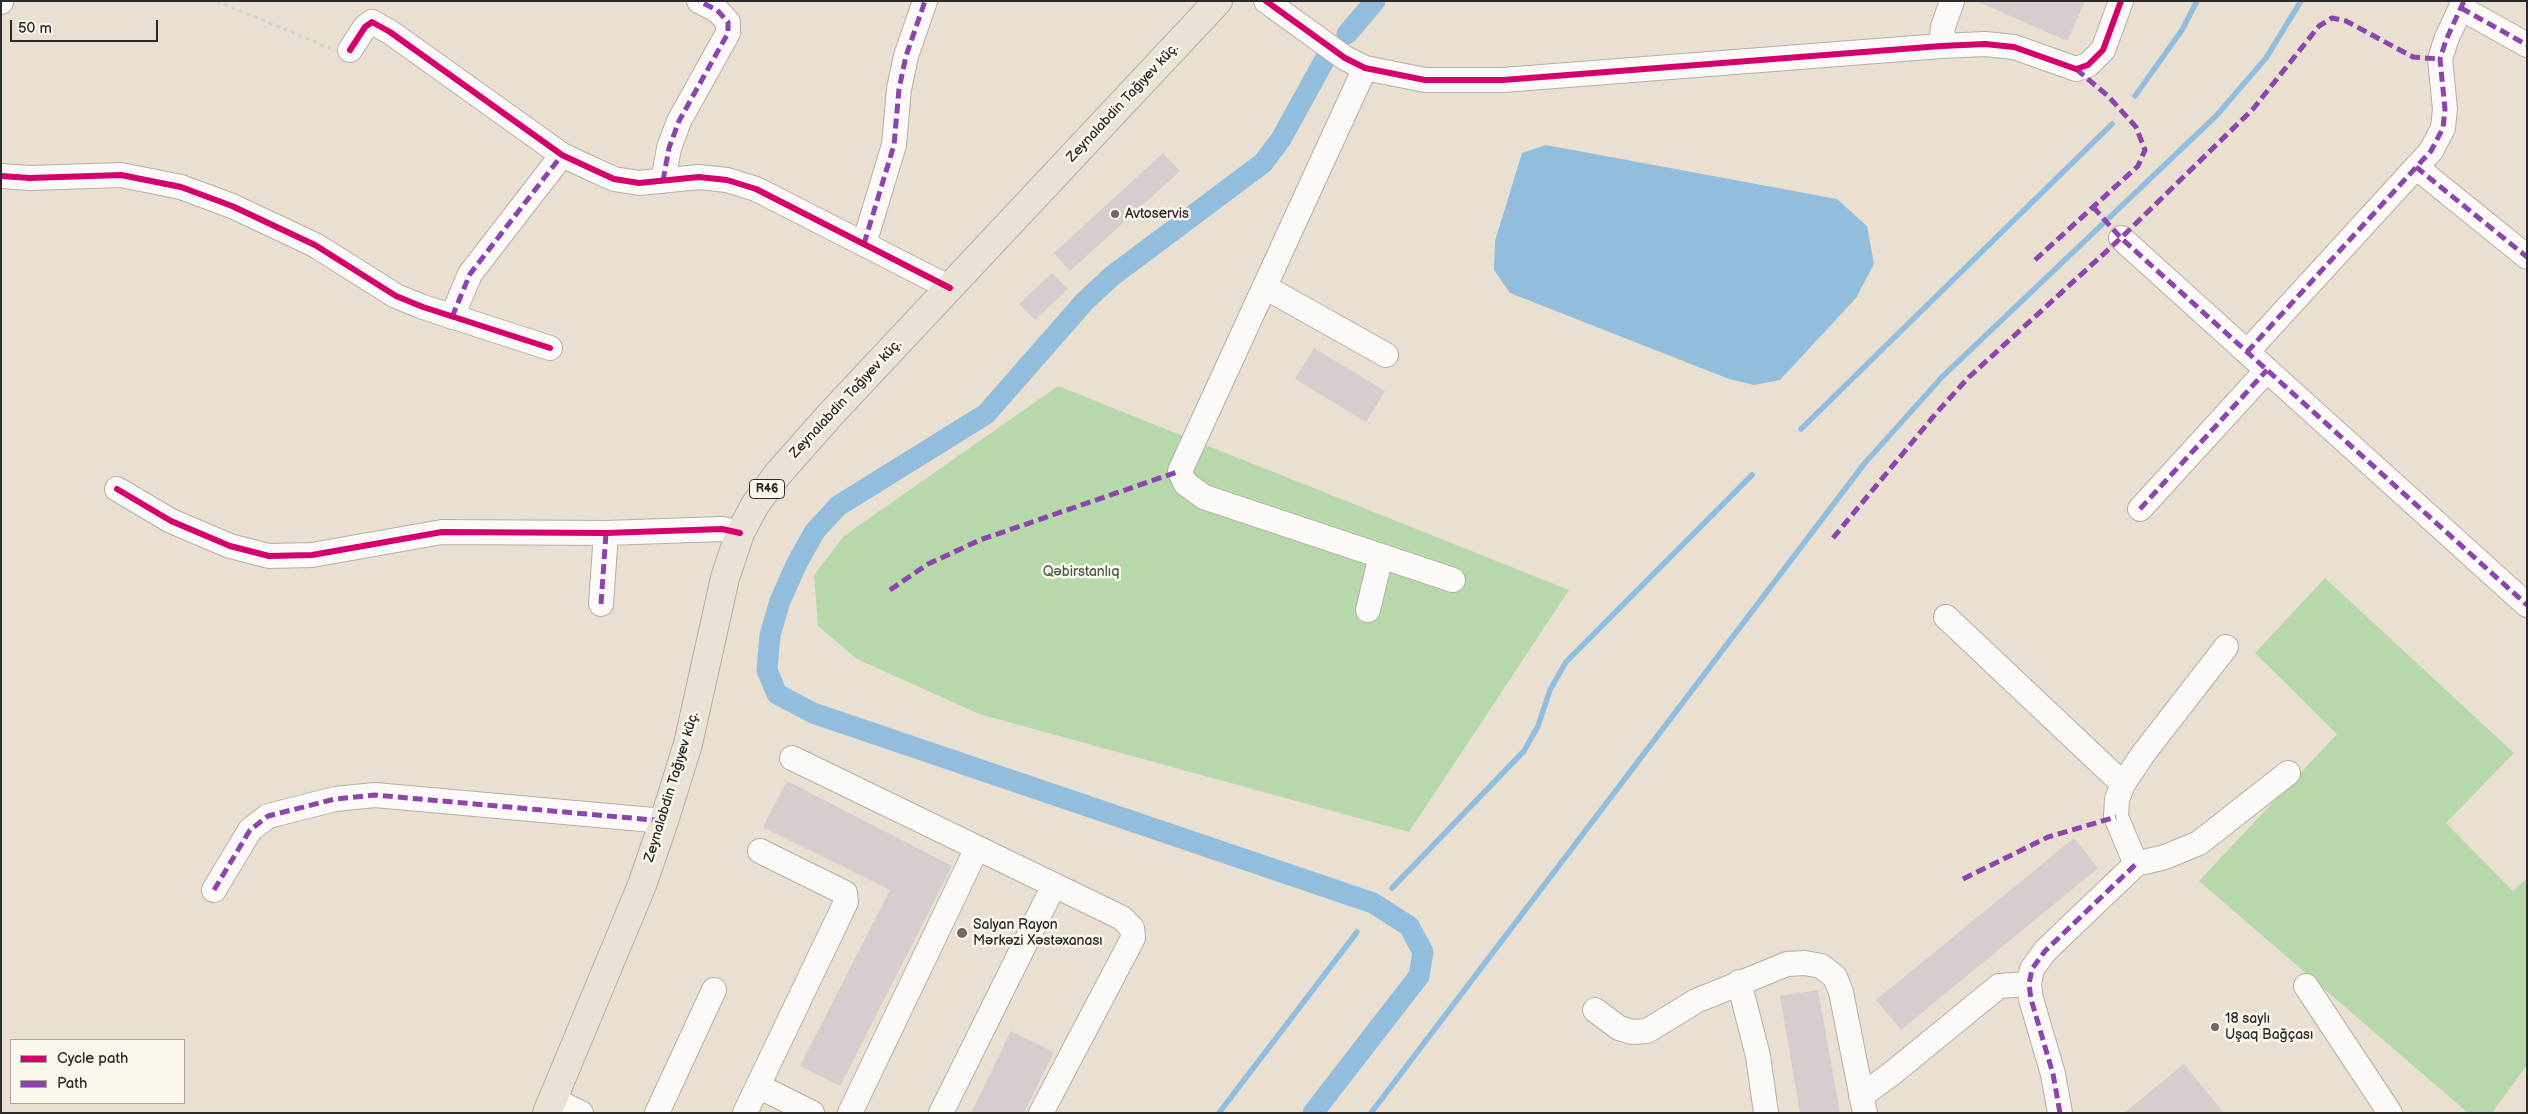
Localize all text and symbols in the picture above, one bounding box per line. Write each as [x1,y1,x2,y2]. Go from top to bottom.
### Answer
scale bar [12,10,160,42]
text: 50 m [18,19,52,38]
street label: Zeynalabdin Tağıyev küç. [1064,40,1182,166]
place label: Avtoservis [1125,206,1189,222]
marker: Avtoservis [1109,208,1121,220]
street label: Zeynalabdin Tağıyev küç. [787,336,905,462]
road number: R46 [750,479,784,498]
park label: Qəbirstanlıq [1043,564,1119,580]
street label: Zeynalabdin Tağıyev küç. [641,710,703,864]
place label: Salyan Rayon Mərkəzi Xəstəxanası [973,917,1103,950]
marker: Salyan Rayon Mərkəzi Xəstəxanası [955,926,969,940]
place label: 18 saylı Uşaq Bağçası [2225,1011,2313,1044]
marker: 18 saylı Uşaq Bağçası [2209,1021,2221,1033]
legend [10,1039,185,1104]
text: Cycle path [57,1049,128,1068]
text: Path [57,1074,87,1093]

